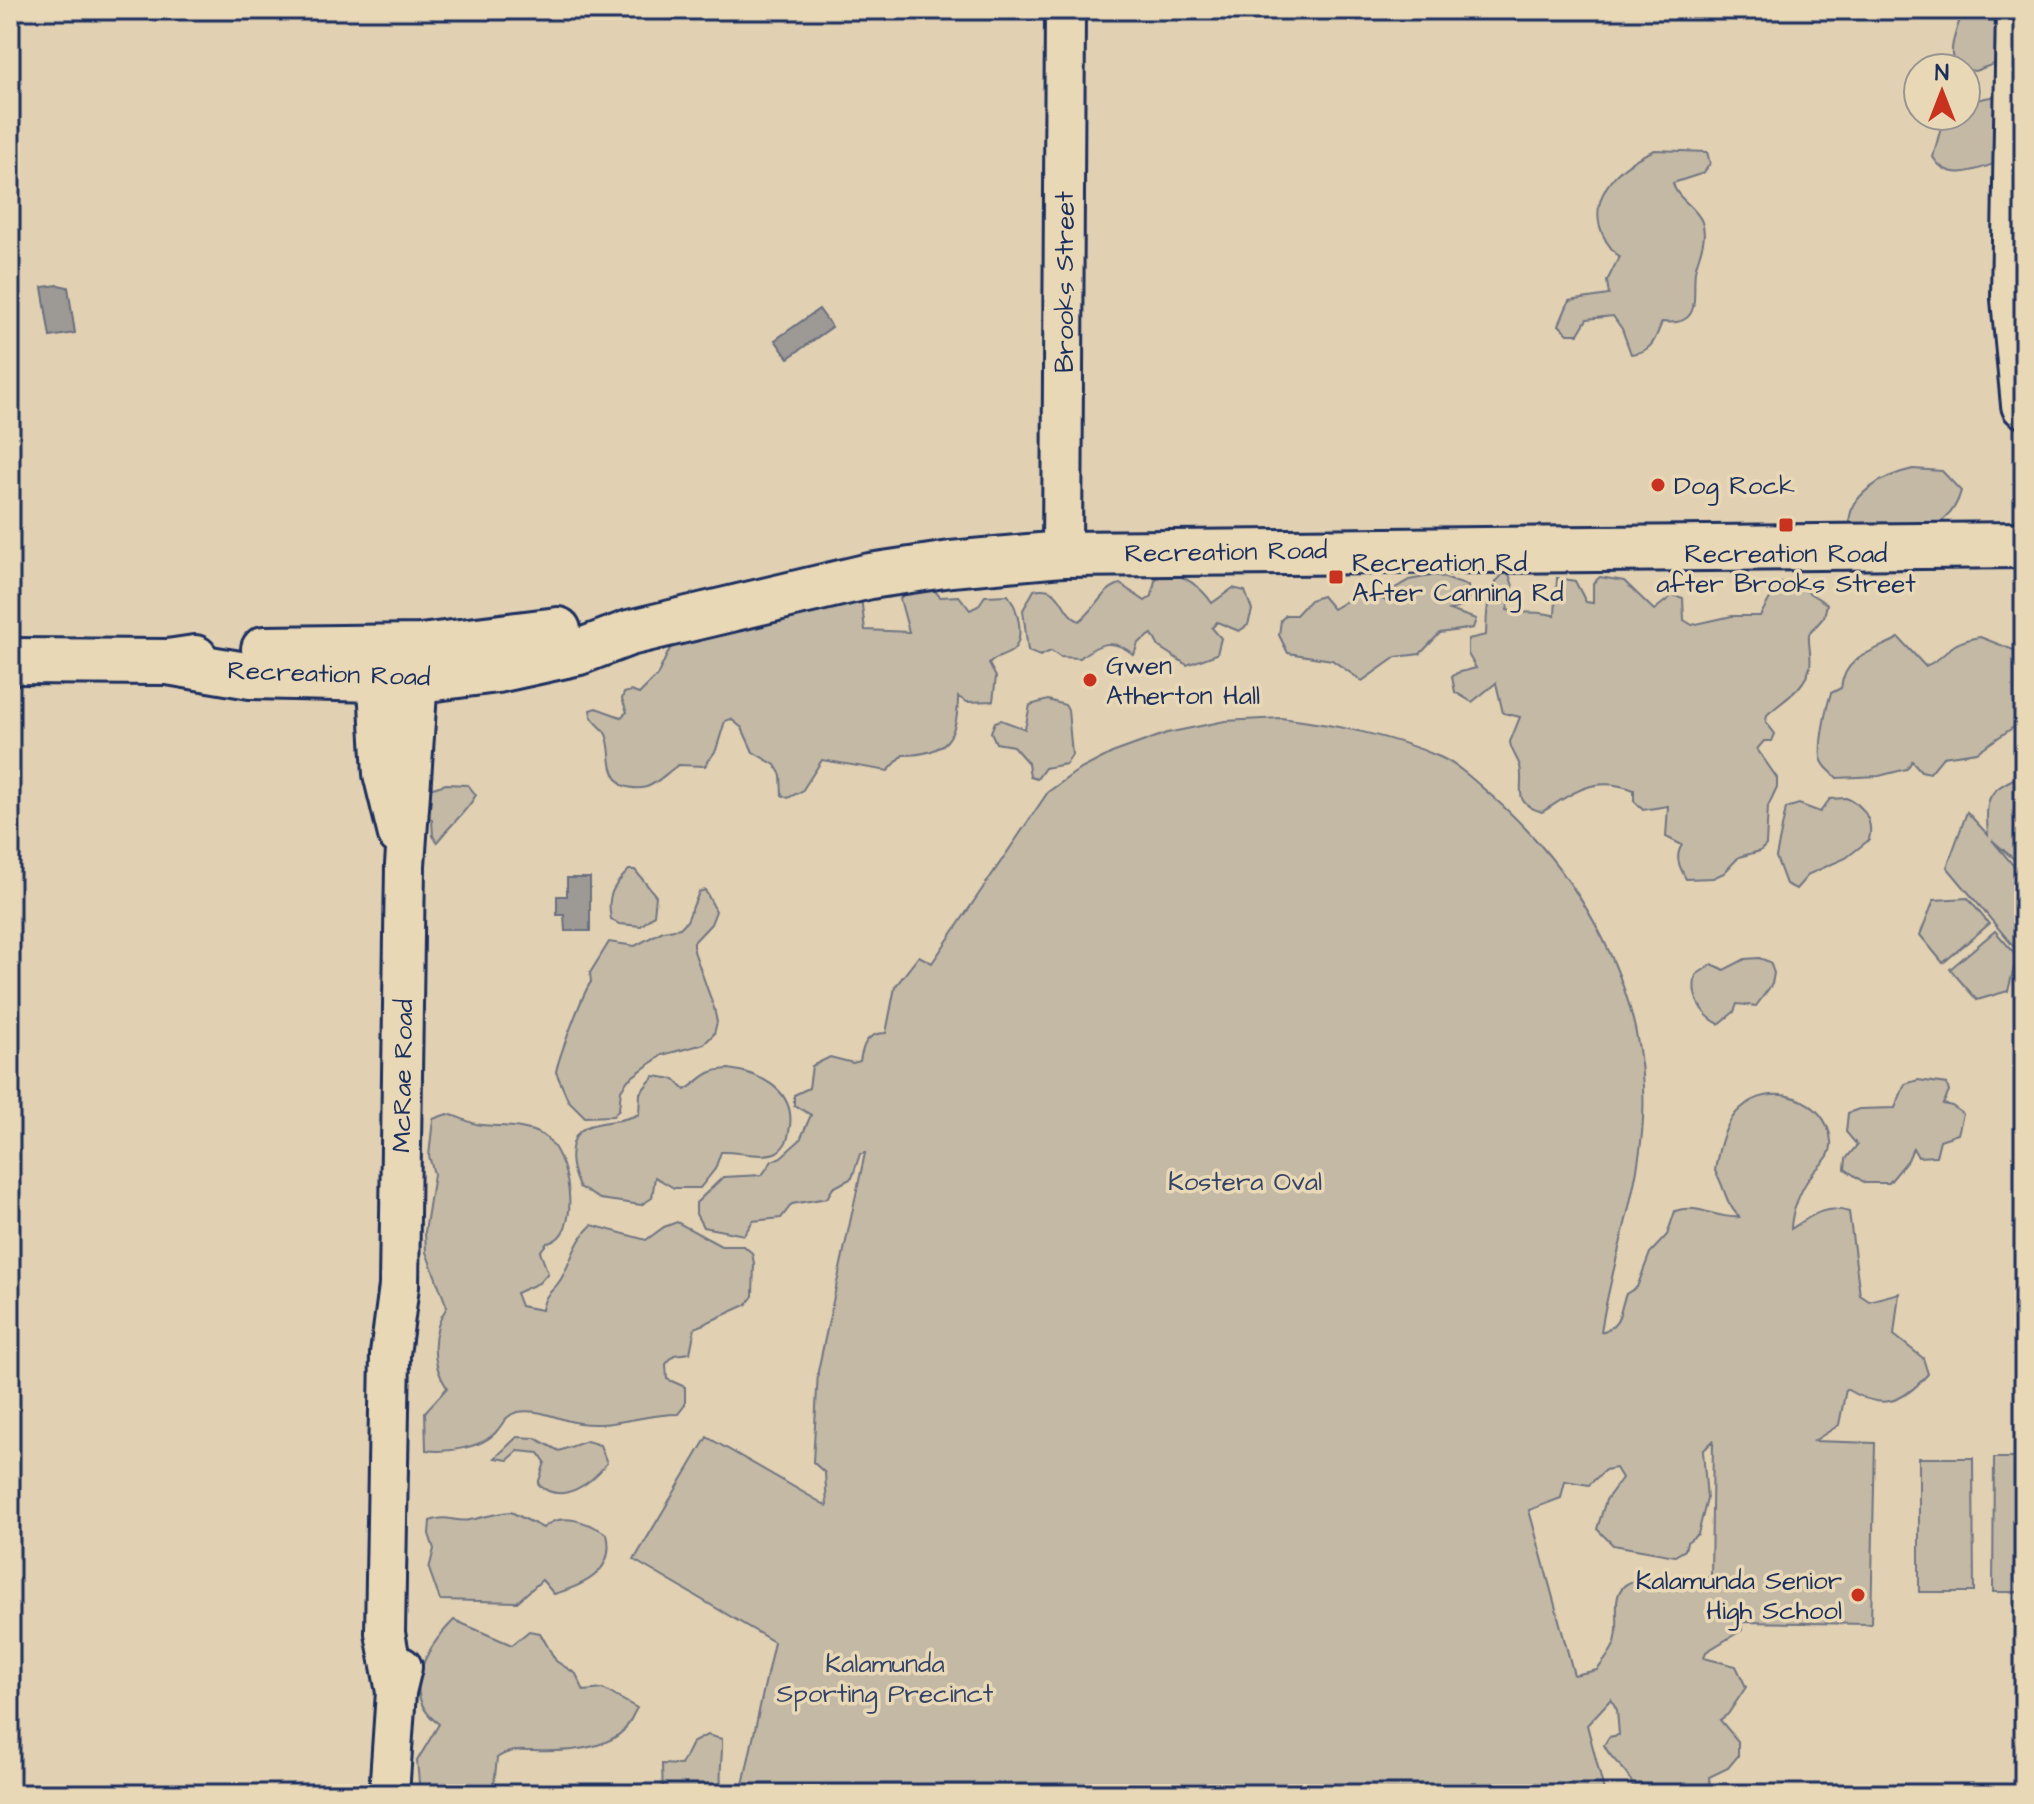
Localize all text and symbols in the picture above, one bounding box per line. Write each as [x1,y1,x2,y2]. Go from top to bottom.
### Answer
north arrow [1902,52,1982,132]
text: N [1935,58,1949,89]
street label: Brooks Street [1047,191,1083,373]
place label: Dog Rock [1674,468,1795,506]
marker: Dog Rock [1649,476,1667,494]
marker: Recreation Road after Brooks Street [1777,516,1795,534]
street label: Recreation Road [1124,532,1328,572]
place label: Recreation Road after Brooks Street [1656,536,1916,602]
place label: Recreation Rd After Canning Rd [1352,545,1564,613]
marker: Recreation Rd After Canning Rd [1327,568,1345,586]
place label: Gwen Atherton Hall [1106,648,1260,714]
street label: Recreation Road [227,652,431,696]
marker: Gwen Atherton Hall [1081,671,1099,689]
street label: McRae Road [384,999,422,1153]
park label: Kostera Oval [1168,1164,1322,1200]
place label: Kalamunda Senior High School [1636,1563,1842,1631]
marker: Kalamunda Senior High School [1849,1586,1867,1604]
park label: Kalamunda Sporting Precinct [777,1646,994,1714]

